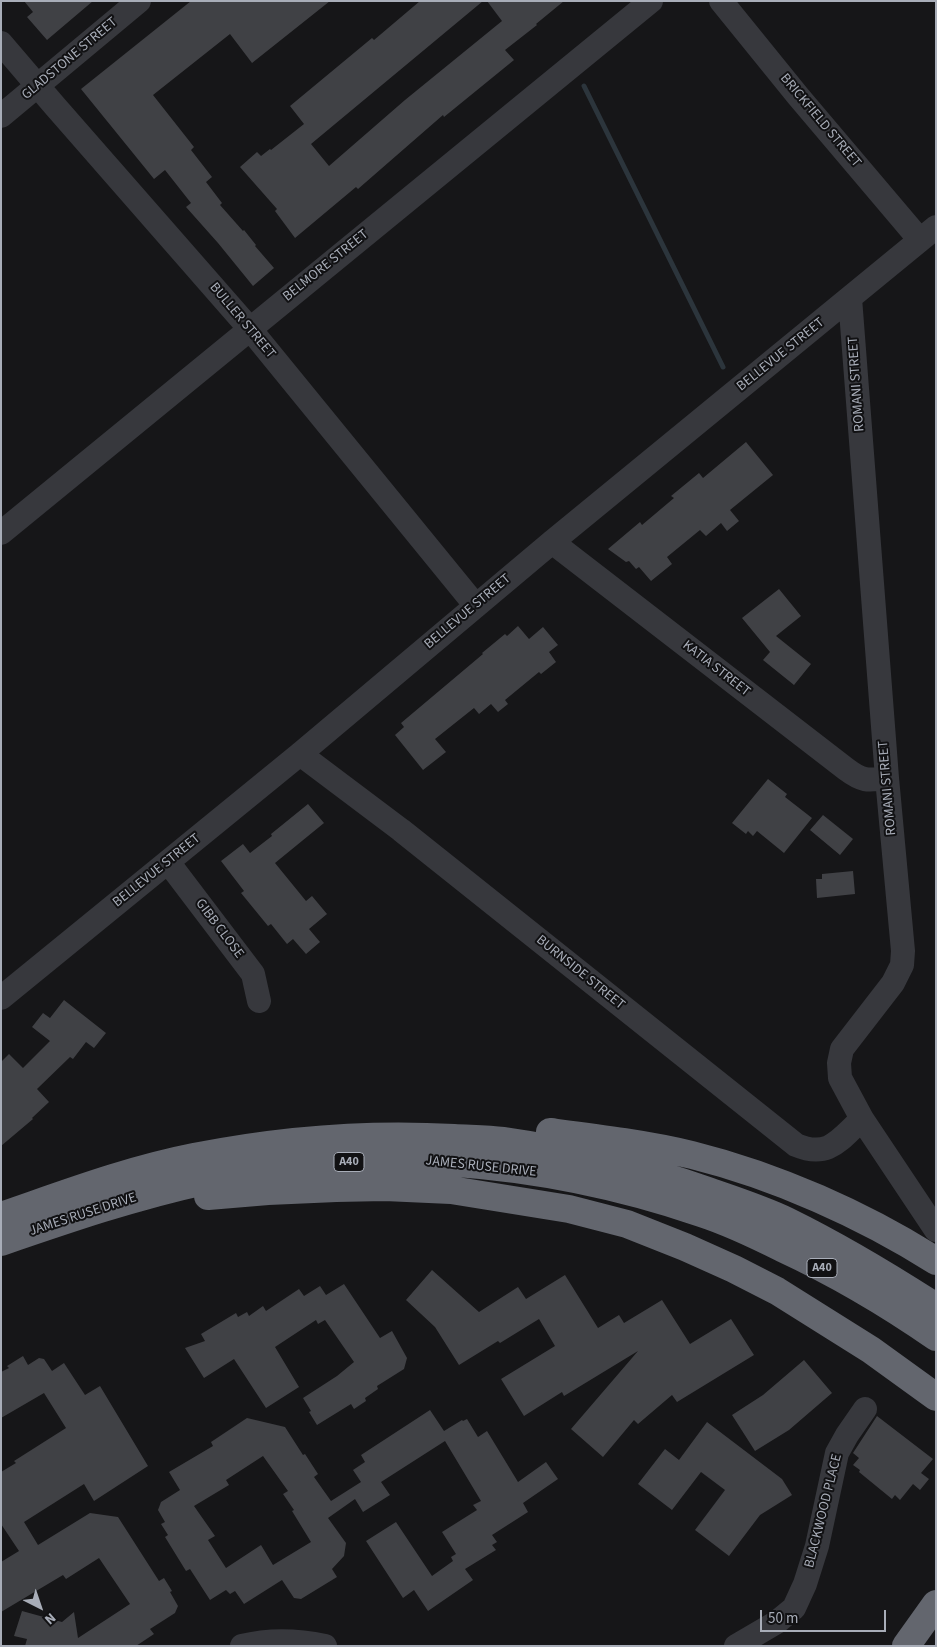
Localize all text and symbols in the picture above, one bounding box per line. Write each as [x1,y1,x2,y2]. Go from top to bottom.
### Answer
street label: GLADSTONE STREET [19,14,121,104]
street label: BRICKFIELD STREET [776,71,864,171]
street label: BELMORE STREET [280,226,372,306]
street label: BULLER STREET [205,280,279,362]
street label: BELLEVUE STREET [734,315,828,395]
street label: ROMANI STREET [845,336,869,432]
street label: BELLEVUE STREET [421,571,515,653]
street label: KATIA STREET [679,637,753,701]
street label: ROMANI STREET [875,740,901,836]
street label: BELLEVUE STREET [110,831,204,911]
street label: GIBB CLOSE [191,896,247,962]
street label: BURNSIDE STREET [532,932,628,1014]
road number: A40 [334,1152,364,1172]
street label: JAMES RUSE DRIVE [425,1153,537,1181]
street label: JAMES RUSE DRIVE [27,1190,139,1240]
road number: A40 [807,1258,837,1278]
street label: BLACKWOOD PLACE [802,1452,846,1570]
north arrow [15,1582,65,1632]
scale bar [762,1600,888,1632]
text: N [40,1608,60,1629]
text: 50 m [768,1608,798,1629]

